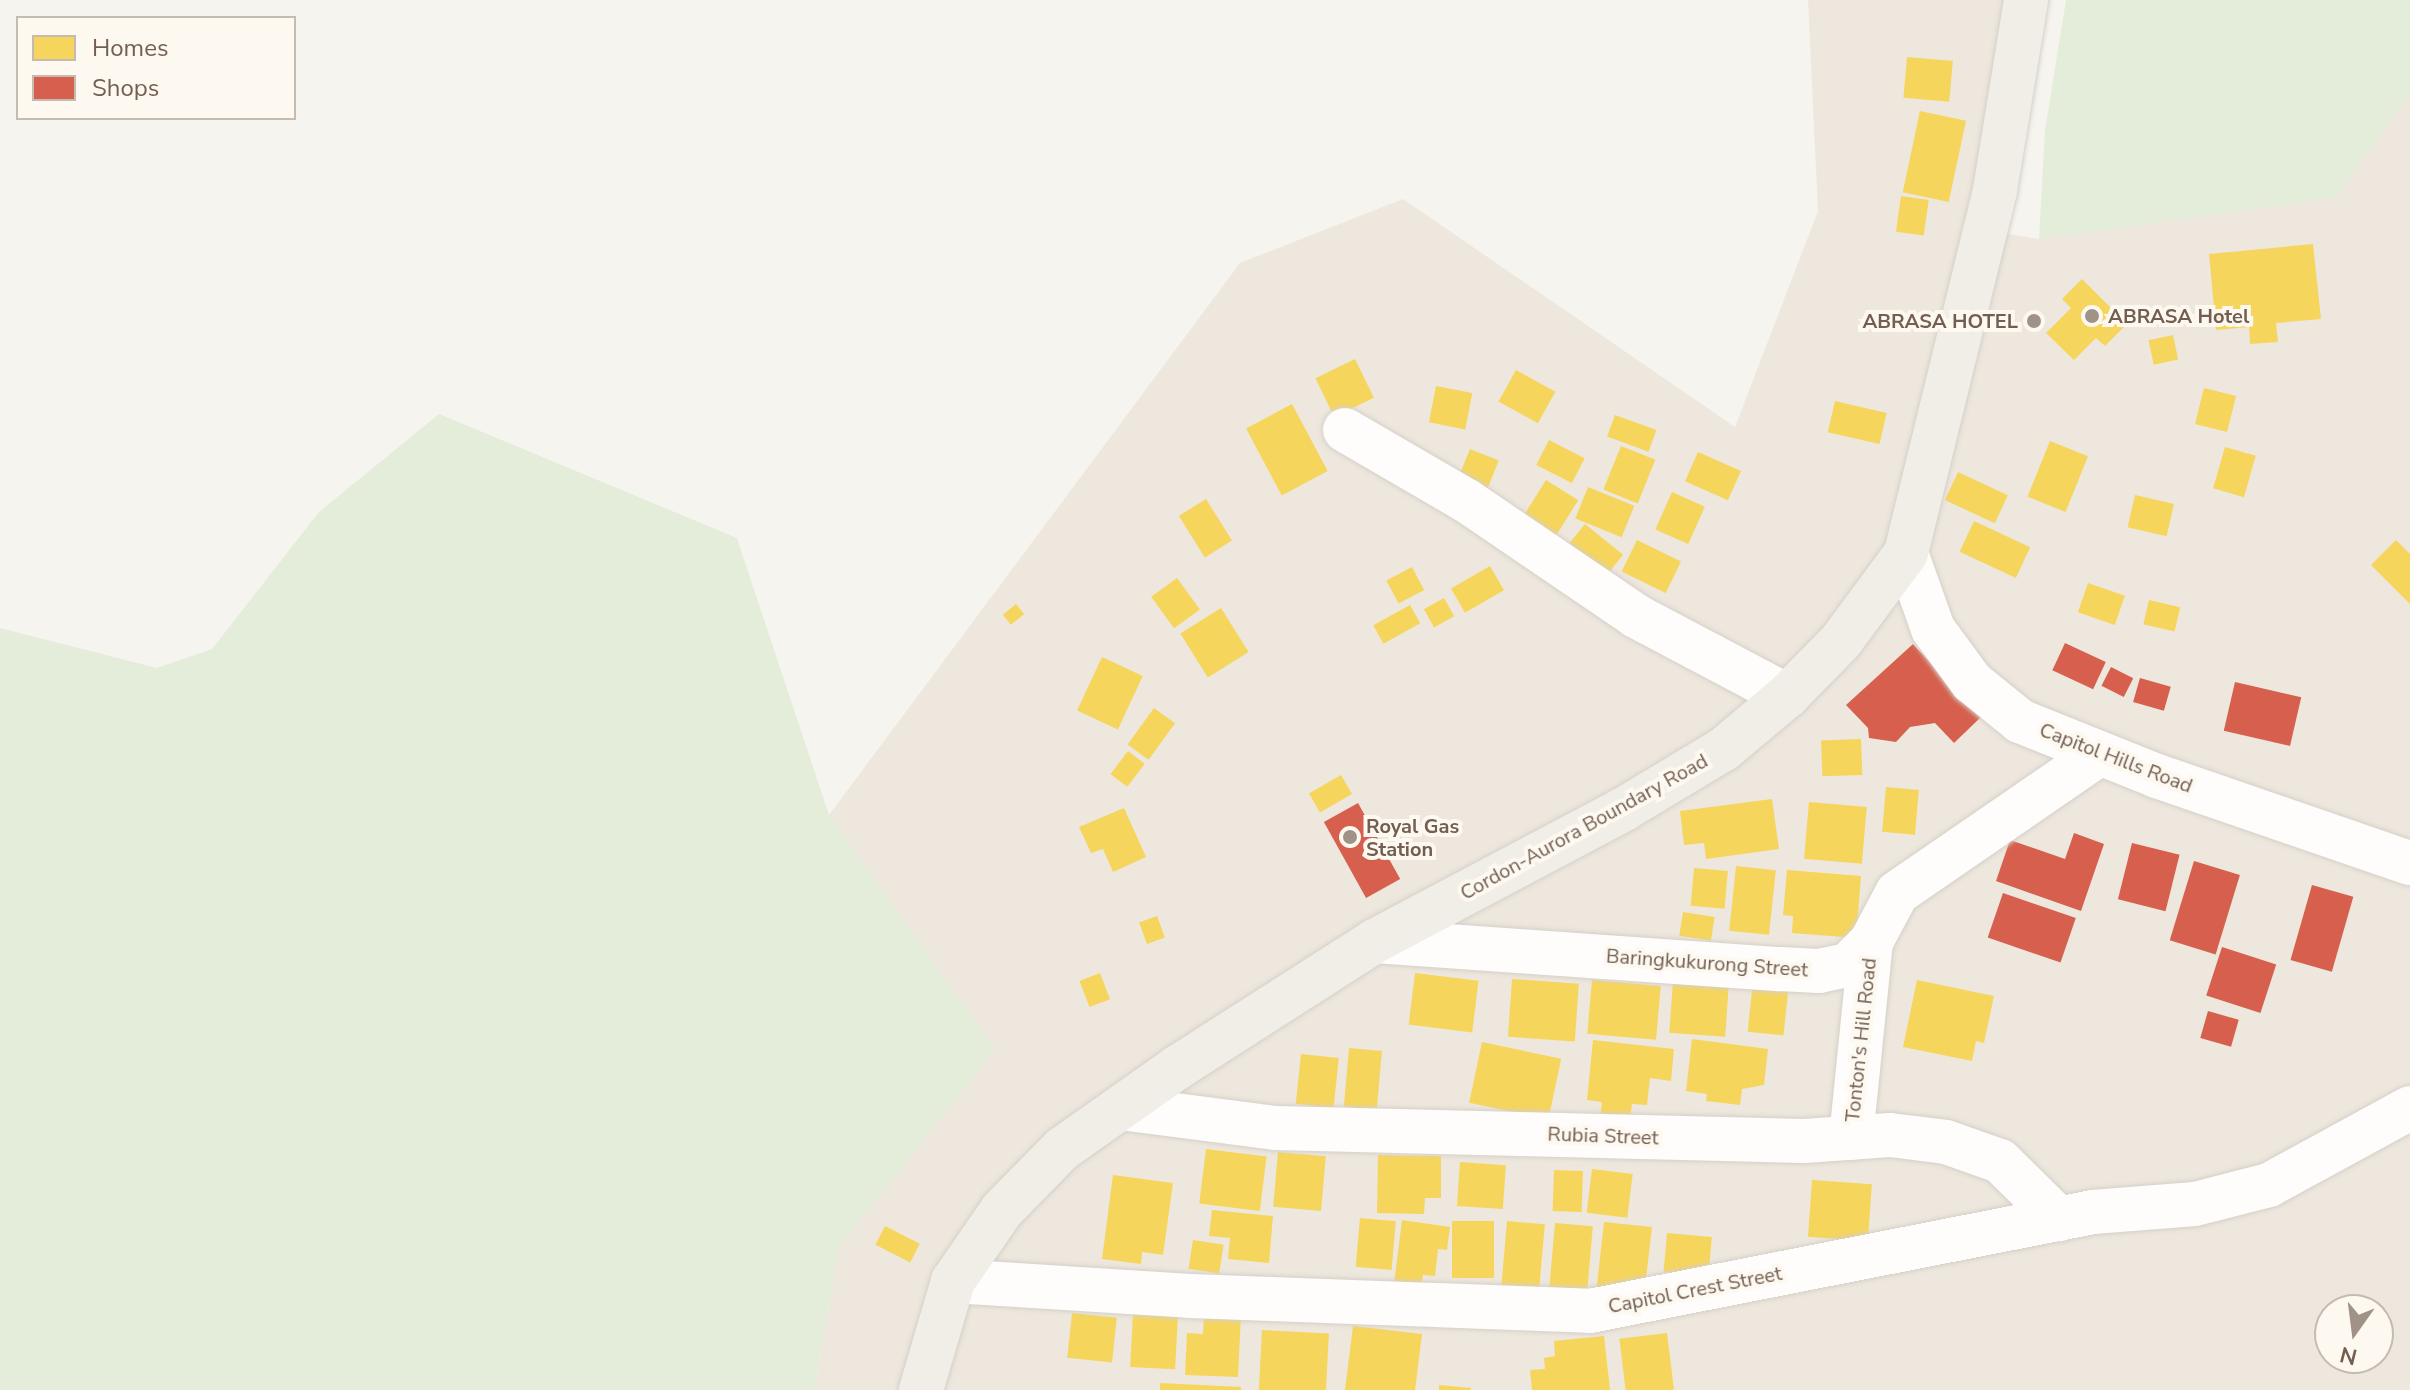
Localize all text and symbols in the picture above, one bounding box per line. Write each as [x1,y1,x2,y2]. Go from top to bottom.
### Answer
legend [16,16,296,120]
text: Homes [92,32,168,64]
text: Shops [92,72,159,104]
place label: ABRASA Hotel [2108,304,2249,328]
marker: ABRASA Hotel [2083,307,2101,325]
place label: ABRASA HOTEL [1862,309,2018,333]
marker: ABRASA HOTEL [2025,312,2043,330]
street label: Capitol Hills Road [2036,718,2196,798]
street label: Cordon-Aurora Boundary Road [1456,749,1712,905]
place label: Royal Gas Station [1366,814,1459,861]
marker: Royal Gas Station [1341,828,1359,846]
street label: Baringkukurong Street [1605,944,1809,982]
street label: Tonton's Hill Road [1840,957,1882,1123]
street label: Rubia Street [1547,1122,1659,1150]
street label: Capitol Crest Street [1606,1261,1784,1319]
north arrow [2314,1294,2394,1374]
text: N [2337,1339,2360,1372]

